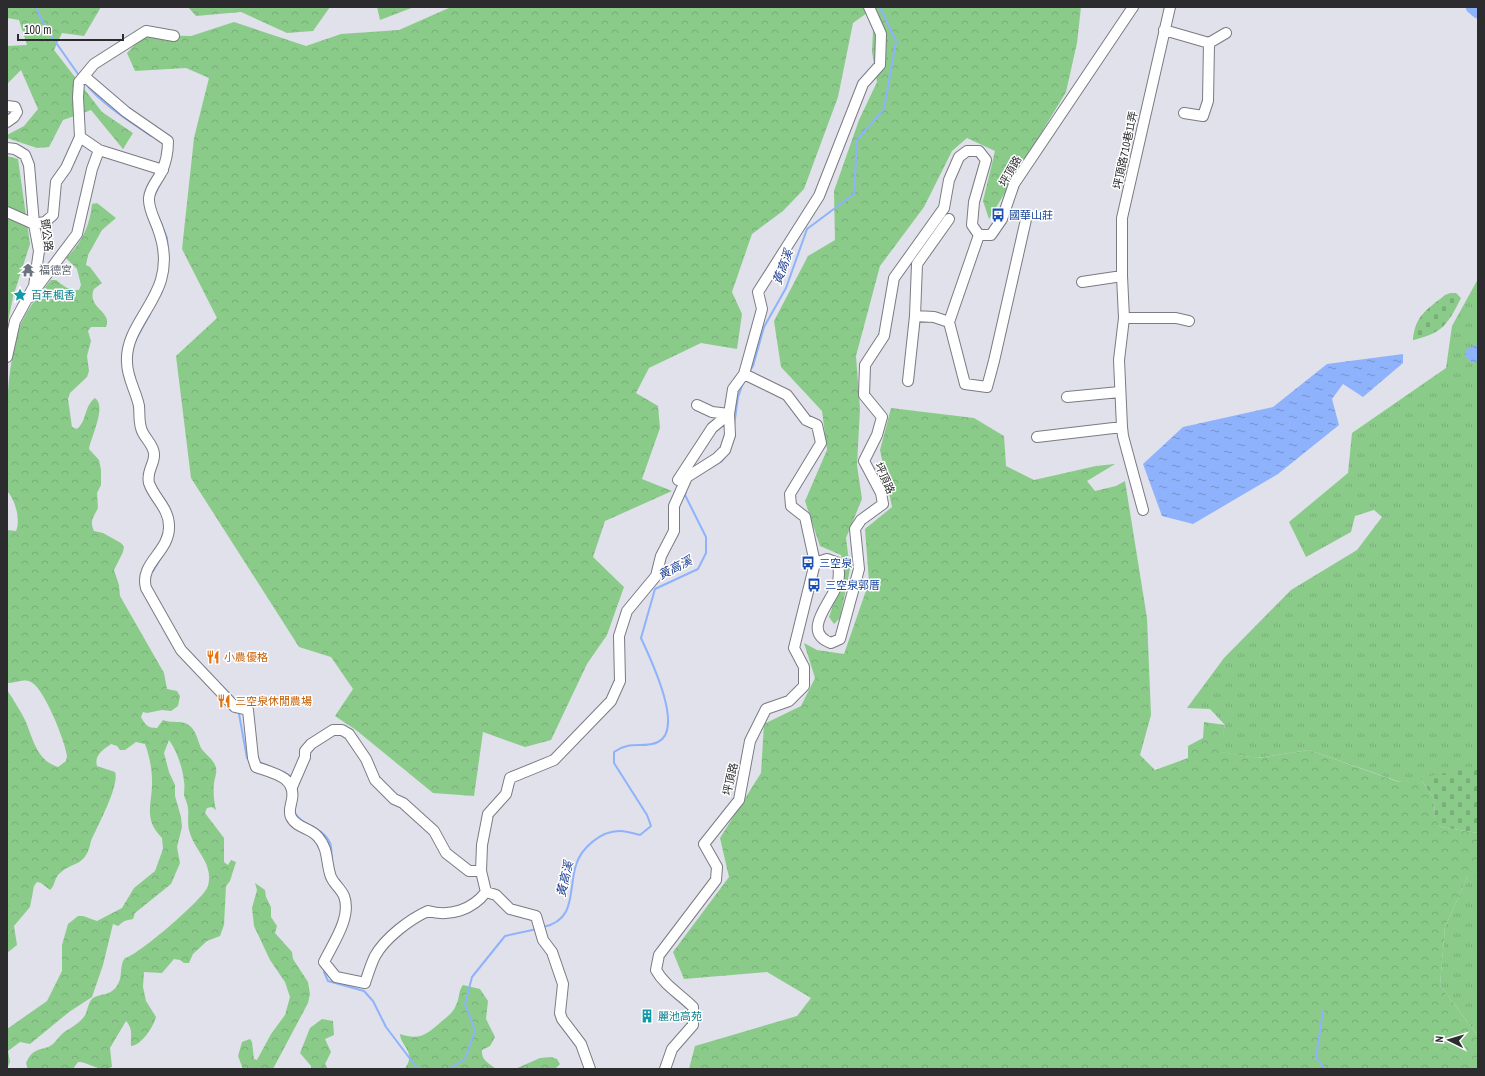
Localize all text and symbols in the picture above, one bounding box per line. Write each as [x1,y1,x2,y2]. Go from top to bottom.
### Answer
scale bar [18,16,123,42]
text: 100 m [24,22,51,38]
street label: 坪頂路710巷11弄 [1110,110,1140,190]
street label: 坪頂路 [996,153,1024,189]
bus stop icon: 國華山莊 [990,207,1006,223]
place label: 國華山莊 [1009,208,1053,222]
street label: 鄧公路 [38,218,56,252]
water label: 黃高溪 [769,245,797,287]
temple icon: 福德宮 [20,262,36,278]
place label: 福德宮 [39,263,72,277]
place icon: 百年楓香 [12,287,28,303]
place label: 百年楓香 [31,288,75,302]
street label: 坪頂路 [872,460,898,496]
water label: 黃高溪 [655,552,696,583]
bus stop icon: 三空泉 [800,555,816,571]
place label: 三空泉 [819,556,853,570]
bus stop icon: 三空泉郭厝 [806,577,822,593]
place label: 三空泉郭厝 [825,578,880,592]
restaurant icon: 小農優格 [205,649,221,665]
place label: 小農優格 [224,650,268,664]
restaurant icon: 三空泉休閒農場 [216,693,232,709]
place label: 三空泉休閒農場 [235,694,312,708]
street label: 坪頂路 [719,761,741,797]
water label: 黃高溪 [553,858,577,898]
building icon: 麗池高苑 [639,1008,655,1024]
place label: 麗池高苑 [658,1009,702,1023]
north arrow [1429,1020,1469,1060]
text: N [1432,1035,1446,1043]

